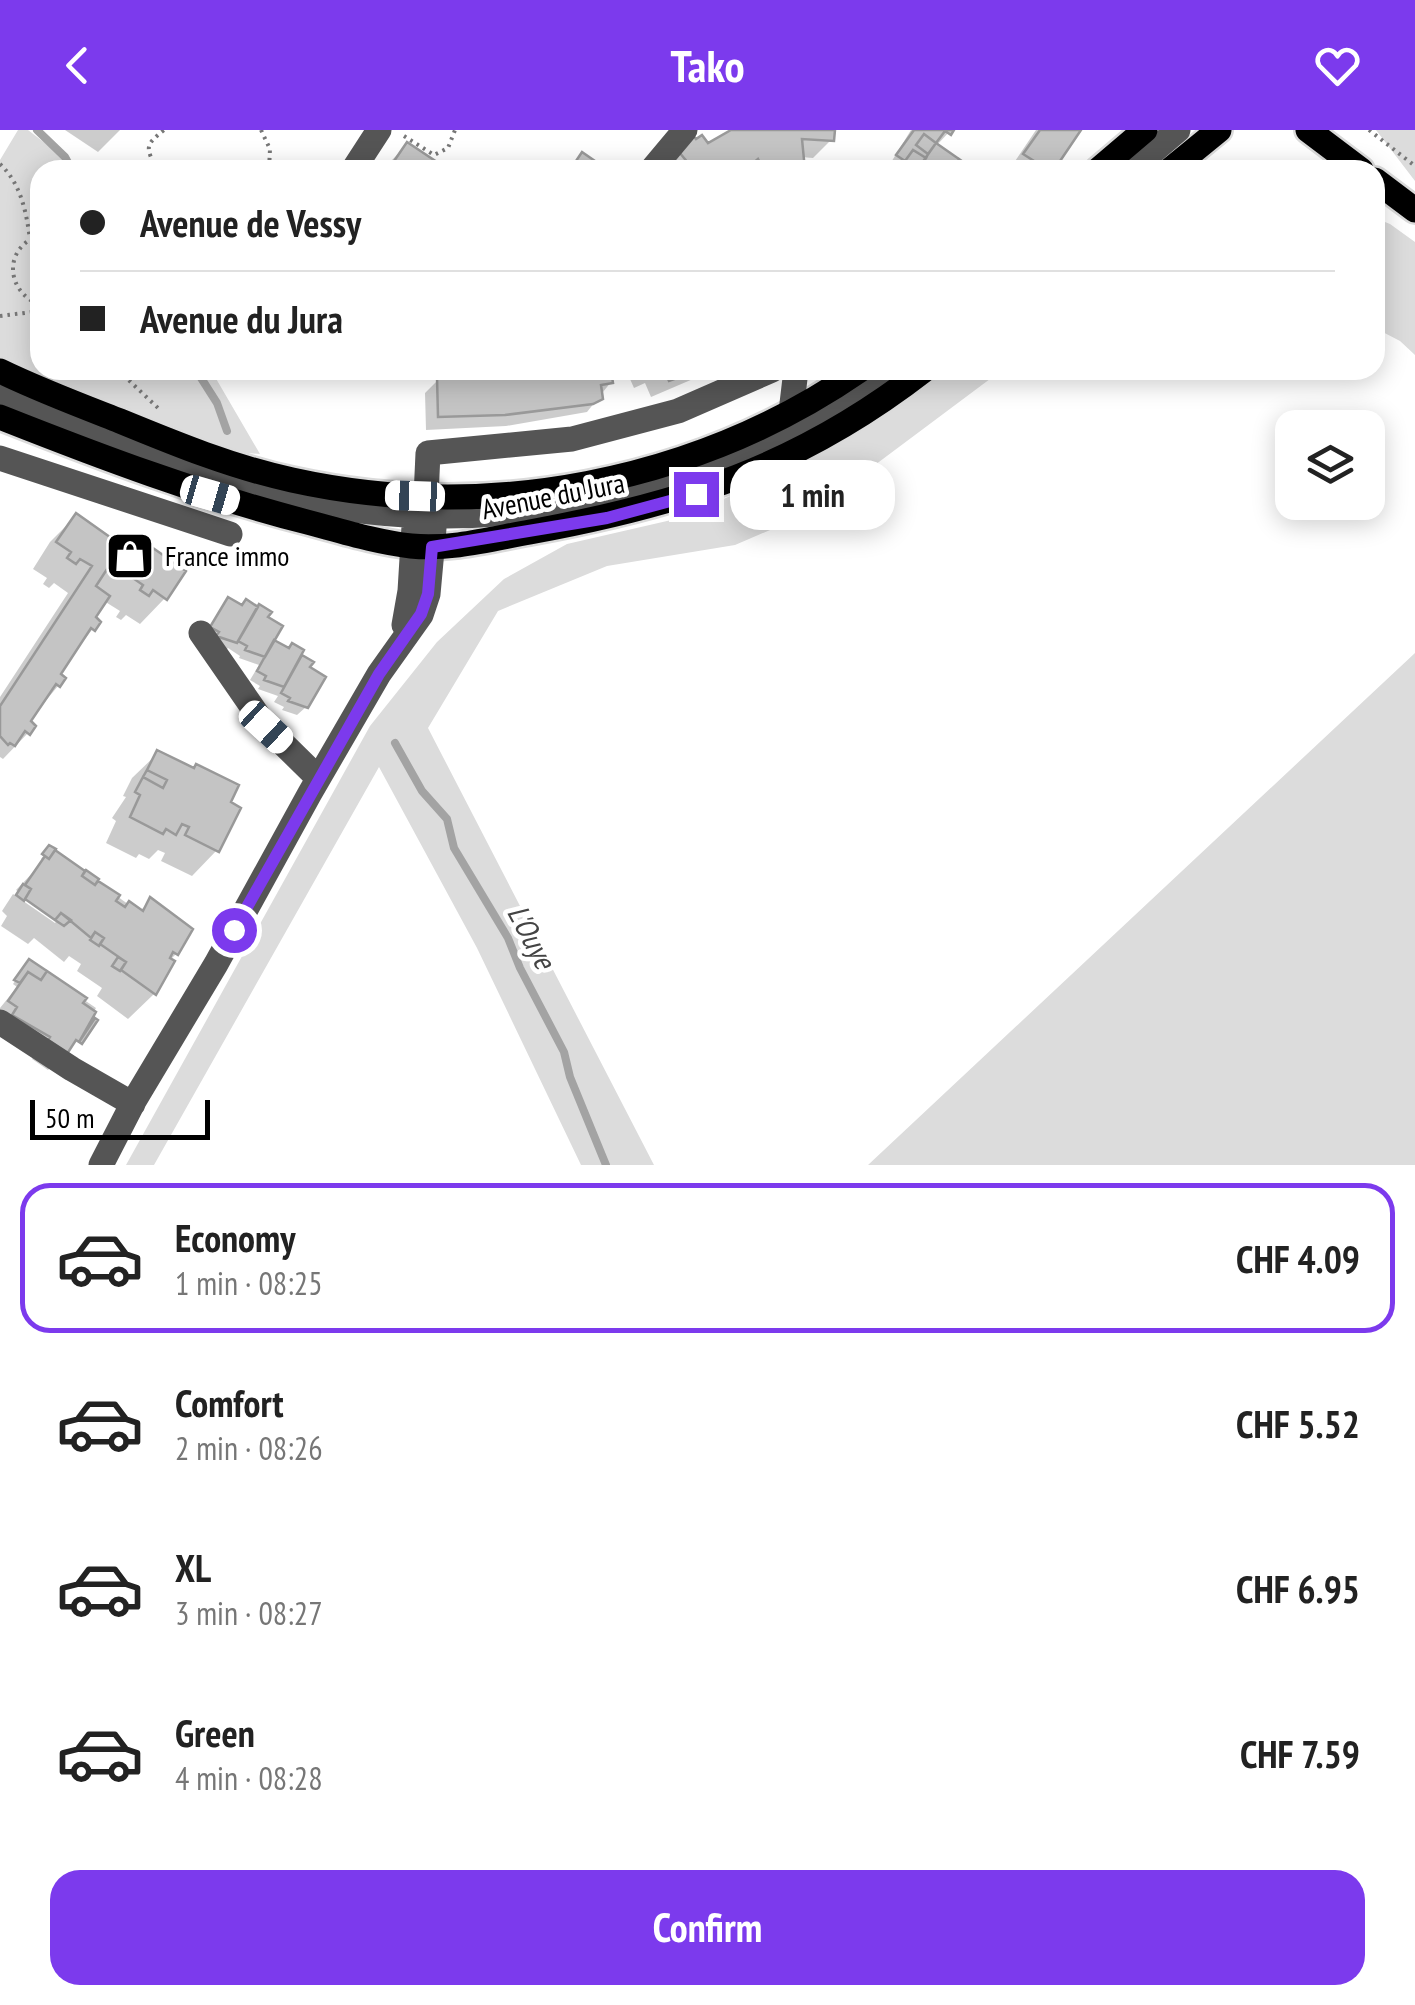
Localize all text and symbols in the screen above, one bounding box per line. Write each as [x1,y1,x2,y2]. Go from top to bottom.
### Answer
text: Tako [670,36,745,94]
icon: back [50,38,105,93]
icon: heart [1310,38,1365,93]
text: Avenue de Vessy [140,198,361,247]
text: Avenue du Jura [140,294,343,343]
map controls [1275,410,1385,520]
button: layers [1275,410,1385,520]
callout: 1 min [731,459,896,529]
street label: Avenue du Jura [478,464,627,527]
car [177,472,243,518]
route end [674,472,719,517]
text: 1 min [780,474,845,516]
car [384,480,446,512]
shop icon: France immo [104,530,156,582]
place label: France immo [165,537,289,574]
car [234,696,298,758]
water label: L'Ouye [499,898,566,976]
route start [212,908,257,953]
scale bar [30,1095,210,1140]
text: 50 m [45,1099,94,1136]
icon: car [55,1213,145,1303]
text: Economy [175,1213,295,1262]
text: CHF 4.09 [1236,1234,1360,1283]
text: 1 min · 08:25 [175,1262,323,1304]
icon: car [55,1378,145,1468]
text: Comfort [175,1378,284,1427]
text: CHF 5.52 [1236,1399,1360,1448]
text: 2 min · 08:26 [175,1427,323,1469]
icon: car [55,1543,145,1633]
text: XL [175,1543,211,1592]
text: CHF 6.95 [1236,1564,1360,1613]
text: 3 min · 08:27 [175,1592,323,1634]
icon: car [55,1708,145,1798]
text: Green [175,1708,255,1757]
text: CHF 7.59 [1240,1729,1360,1778]
text: 4 min · 08:28 [175,1757,323,1799]
button: Confirm [50,1870,1365,1985]

